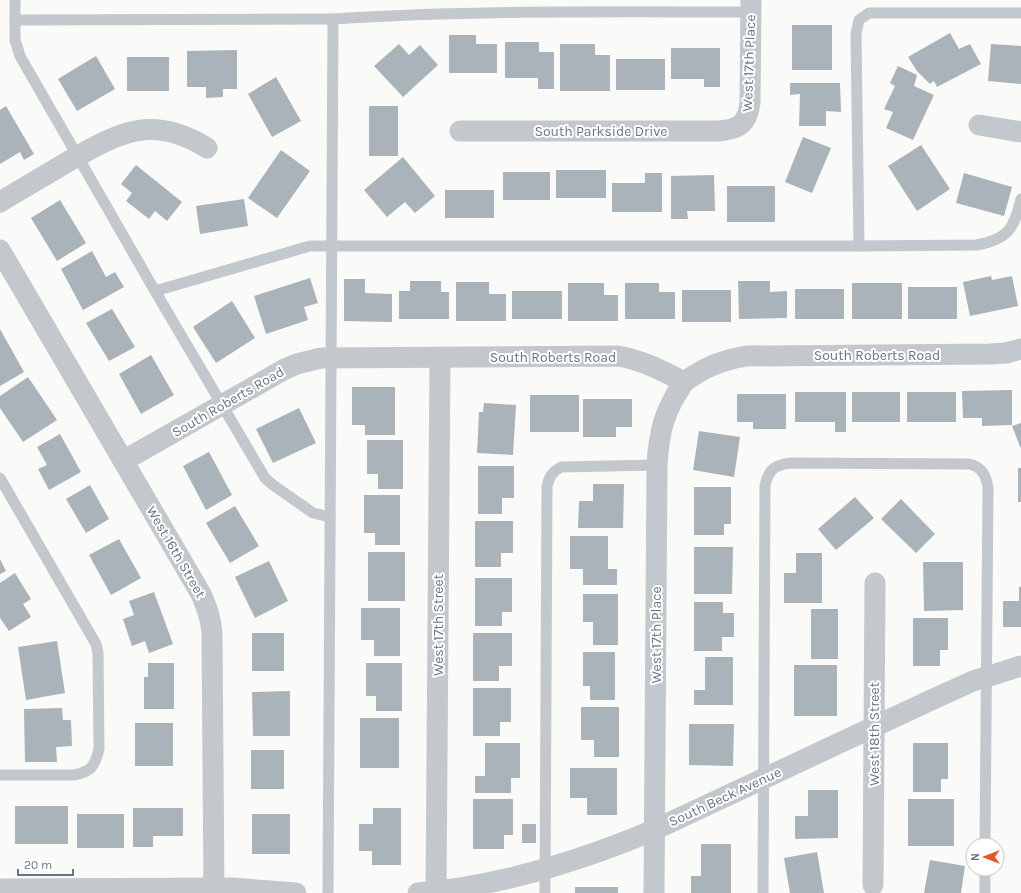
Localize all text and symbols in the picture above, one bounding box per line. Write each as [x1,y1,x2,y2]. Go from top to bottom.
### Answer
street label: West 17th Place [739,14,759,112]
street label: South Parkside Drive [534,123,668,140]
street label: South Roberts Road [814,347,940,364]
street label: South Roberts Road [490,349,616,366]
street label: South Roberts Road [169,363,287,441]
street label: West 16th Street [143,503,209,601]
street label: West 17th Street [430,574,447,676]
street label: West 17th Place [648,586,665,684]
street label: West 18th Street [866,682,883,786]
street label: South Beck Avenue [666,764,784,830]
north arrow [965,837,1005,877]
scale bar [18,851,73,877]
text: N [969,853,982,861]
text: 20 m [24,858,52,872]

